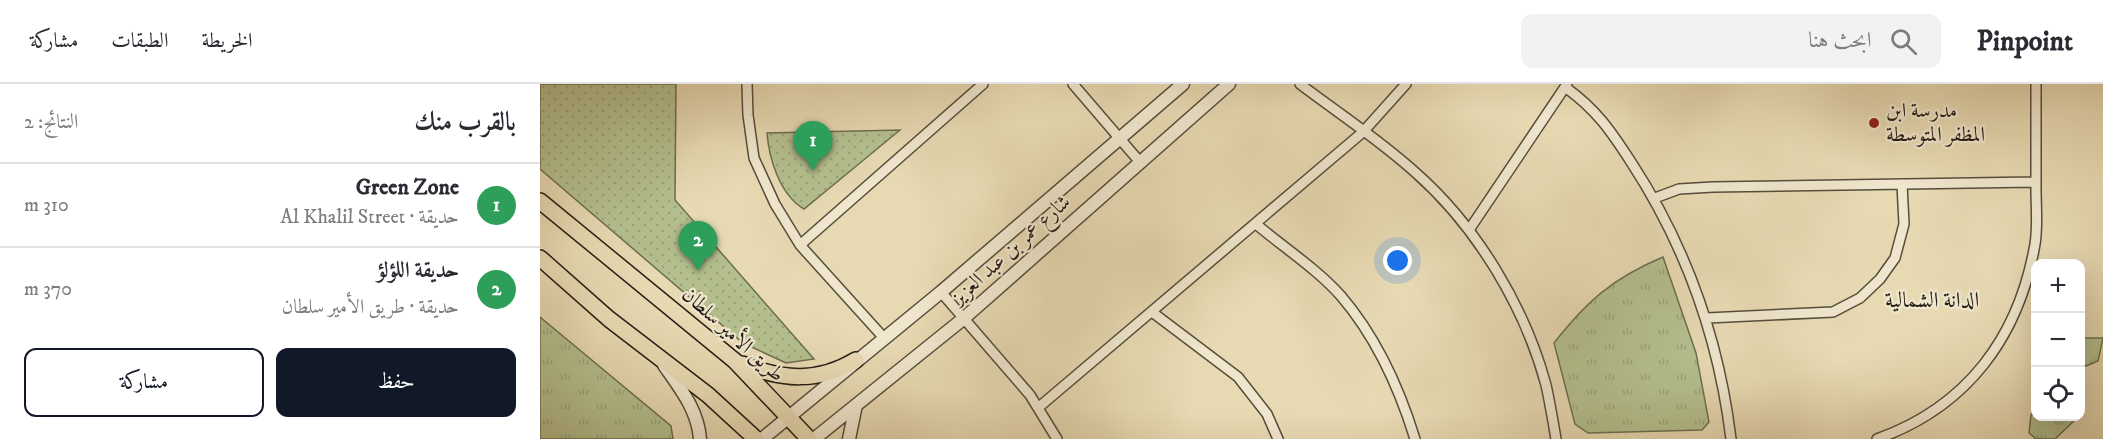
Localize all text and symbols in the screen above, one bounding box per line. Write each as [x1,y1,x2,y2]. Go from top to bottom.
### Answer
search box [1521,14,1941,68]
text: Pinpoint [1977,24,2073,59]
icon: search [1887,25,1920,58]
text: ابحث هنا [1808,27,1872,54]
text: مشاركة [30,28,78,54]
text: الطبقات [111,28,168,54]
text: الخريطة [201,28,253,54]
place label: مدرسة ابن المظفر المتوسطة [1886,98,1985,148]
text: بالقرب منك [414,106,516,139]
text: النتائج: 2 [24,110,78,135]
marker: مدرسة ابن المظفر المتوسطة [1867,116,1881,130]
pin: 1 [794,122,832,171]
text: Green Zone [356,174,459,201]
street label: شارع عمر بن عبد العزيز [944,189,1079,315]
text: 310 m [24,193,69,218]
text: 1 [493,193,500,218]
text: حديقة · Al Khalil Street [280,205,459,230]
pin: 2 [678,222,718,271]
your location [1383,246,1412,275]
text: حديقة اللؤلؤ [377,257,459,284]
map controls [2031,259,2085,421]
button: + [2031,259,2085,313]
text: 370 m [24,277,72,302]
text: 2 [492,277,501,302]
street label: طريق الأمير سلطان [676,280,792,388]
district label: الدانة الشمالية [1885,287,1979,314]
text: حديقة · طريق الأمير سلطان [282,295,459,320]
button: − [2031,313,2085,367]
button: مشاركة [24,348,264,417]
button: حفظ [276,348,516,417]
button: locate [2031,367,2085,421]

